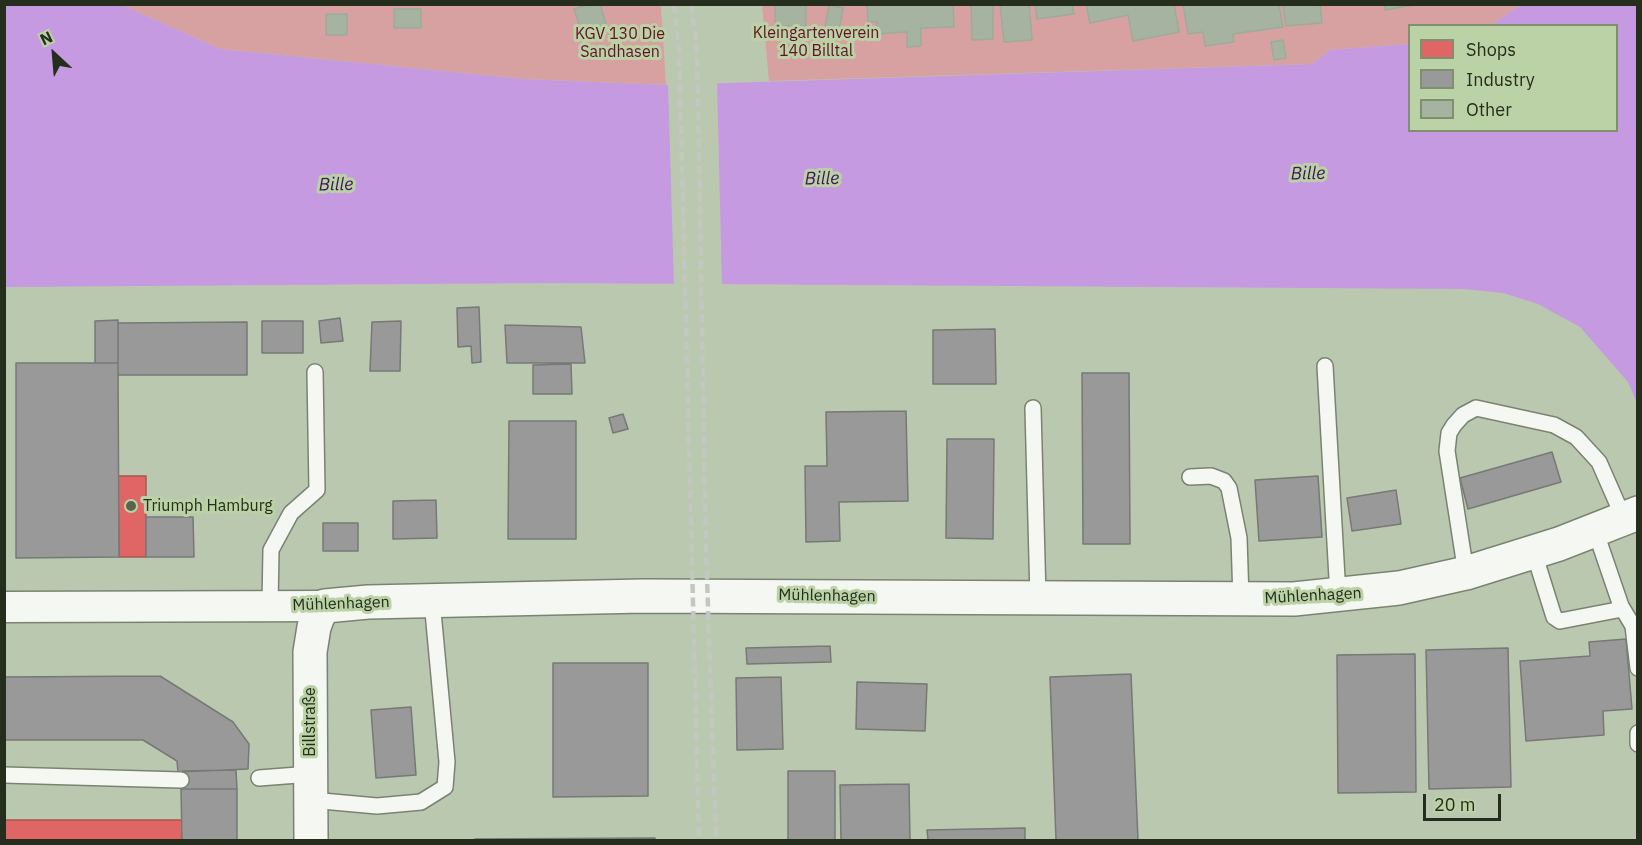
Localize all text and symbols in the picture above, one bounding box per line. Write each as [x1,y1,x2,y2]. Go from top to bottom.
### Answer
park label: Kleingartenverein 140 Billtal [753,23,879,61]
north arrow [24,24,84,84]
park label: KGV 130 Die Sandhasen [575,24,665,62]
legend [1408,24,1618,132]
text: N [37,26,56,49]
text: Shops [1466,38,1516,61]
text: Industry [1466,68,1535,91]
text: Other [1466,98,1512,121]
water label: Bille [1291,163,1325,185]
water label: Bille [805,168,839,190]
water label: Bille [319,174,353,196]
place label: Triumph Hamburg [143,496,273,516]
marker: Triumph Hamburg [124,499,138,513]
street label: Mühlenhagen [1264,584,1362,608]
street label: Mühlenhagen [778,586,876,606]
street label: Mühlenhagen [292,593,390,615]
street label: Billstraße [300,687,320,757]
scale bar [1426,782,1504,820]
text: 20 m [1434,793,1476,816]

